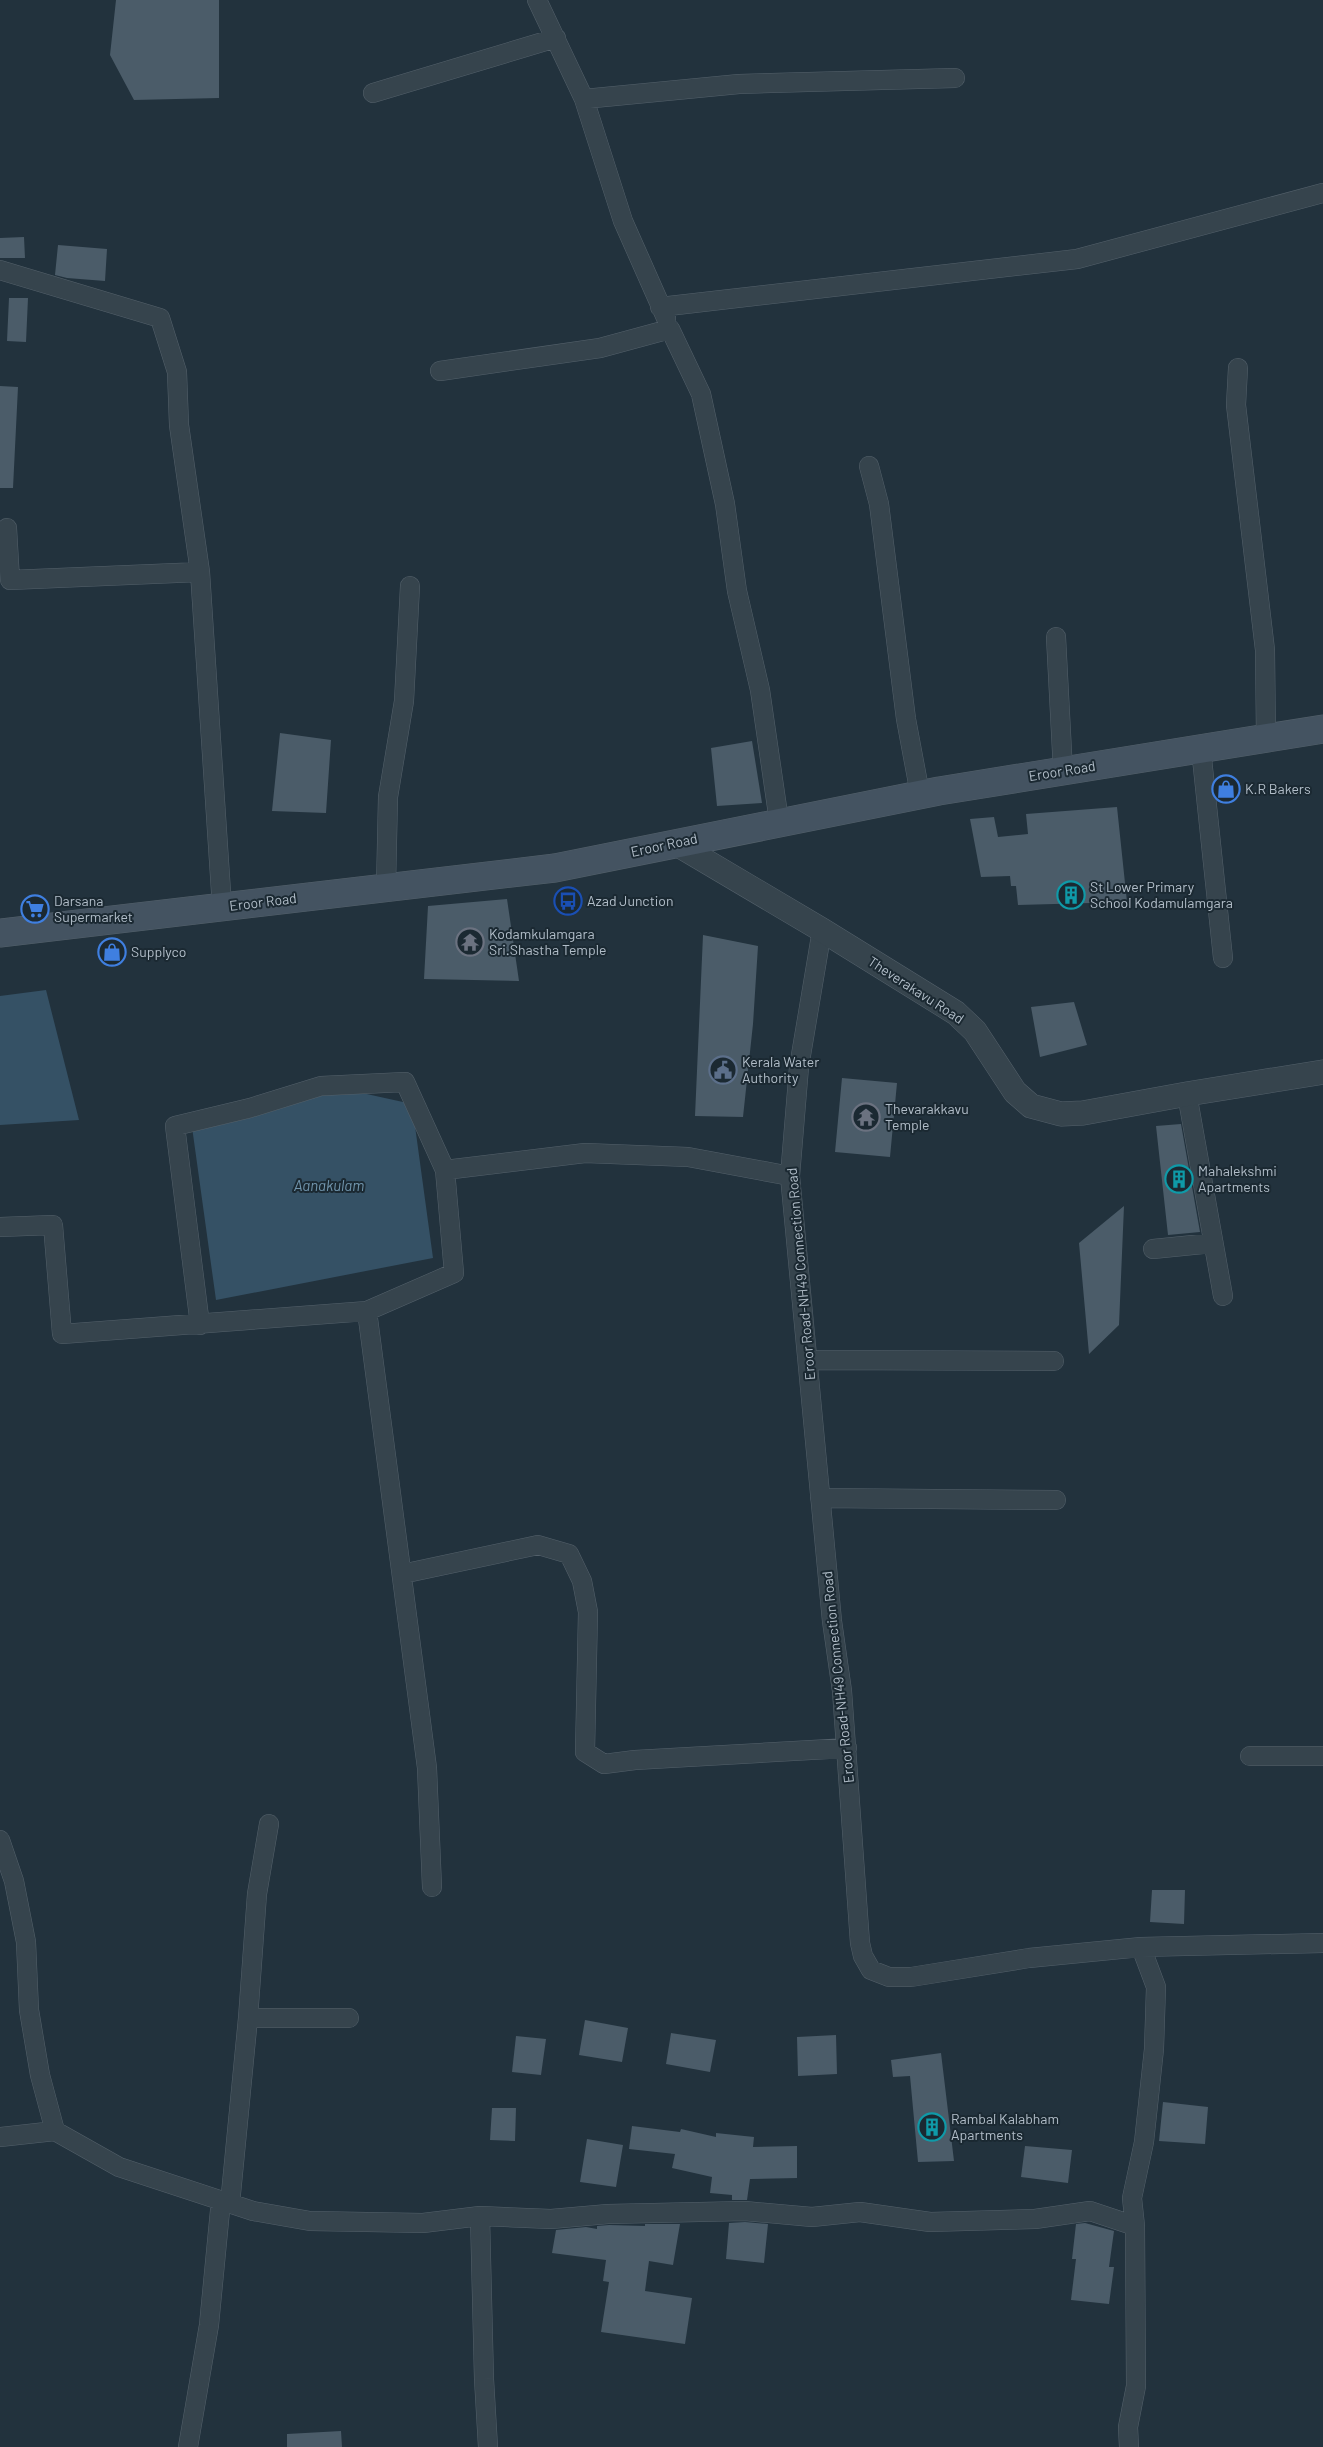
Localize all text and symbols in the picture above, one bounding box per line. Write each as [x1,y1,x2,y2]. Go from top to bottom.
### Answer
street label: Eroor Road [1027,757,1097,784]
shop icon: K.R Bakers [1211,774,1241,804]
place label: K.R Bakers [1245,780,1311,797]
street label: Eroor Road [629,829,699,860]
place label: St Lower Primary School Kodamulamgara [1090,878,1233,911]
building icon: St Lower Primary School Kodamulamgara [1056,880,1086,910]
bus stop icon: Azad Junction [553,886,583,916]
street label: Eroor Road [228,889,298,914]
place label: Darsana Supermarket [54,892,133,925]
place label: Azad Junction [587,892,673,909]
supermarket icon: Darsana Supermarket [20,894,50,924]
place label: Kodamkulamgara Sri.Shastha Temple [489,925,606,958]
temple icon: Kodamkulamgara Sri.Shastha Temple [455,927,485,957]
shop icon: Supplyco [97,937,127,967]
place label: Supplyco [131,943,186,960]
street label: Theverakavu Road [865,952,967,1027]
place label: Kerala Water Authority [742,1053,819,1086]
public building icon: Kerala Water Authority [708,1055,738,1085]
place label: Thevarakkavu Temple [885,1100,969,1133]
temple icon: Thevarakkavu Temple [851,1102,881,1132]
place label: Mahalekshmi Apartments [1198,1162,1277,1195]
building icon: Mahalekshmi Apartments [1164,1164,1194,1194]
street label: Eroor Road-NH49 Connection Road [783,1167,818,1381]
water label: Aanakulam [294,1176,364,1194]
street label: Eroor Road-NH49 Connection Road [818,1570,857,1784]
place label: Rambal Kalabham Apartments [951,2110,1059,2143]
building icon: Rambal Kalabham Apartments [917,2112,947,2142]

